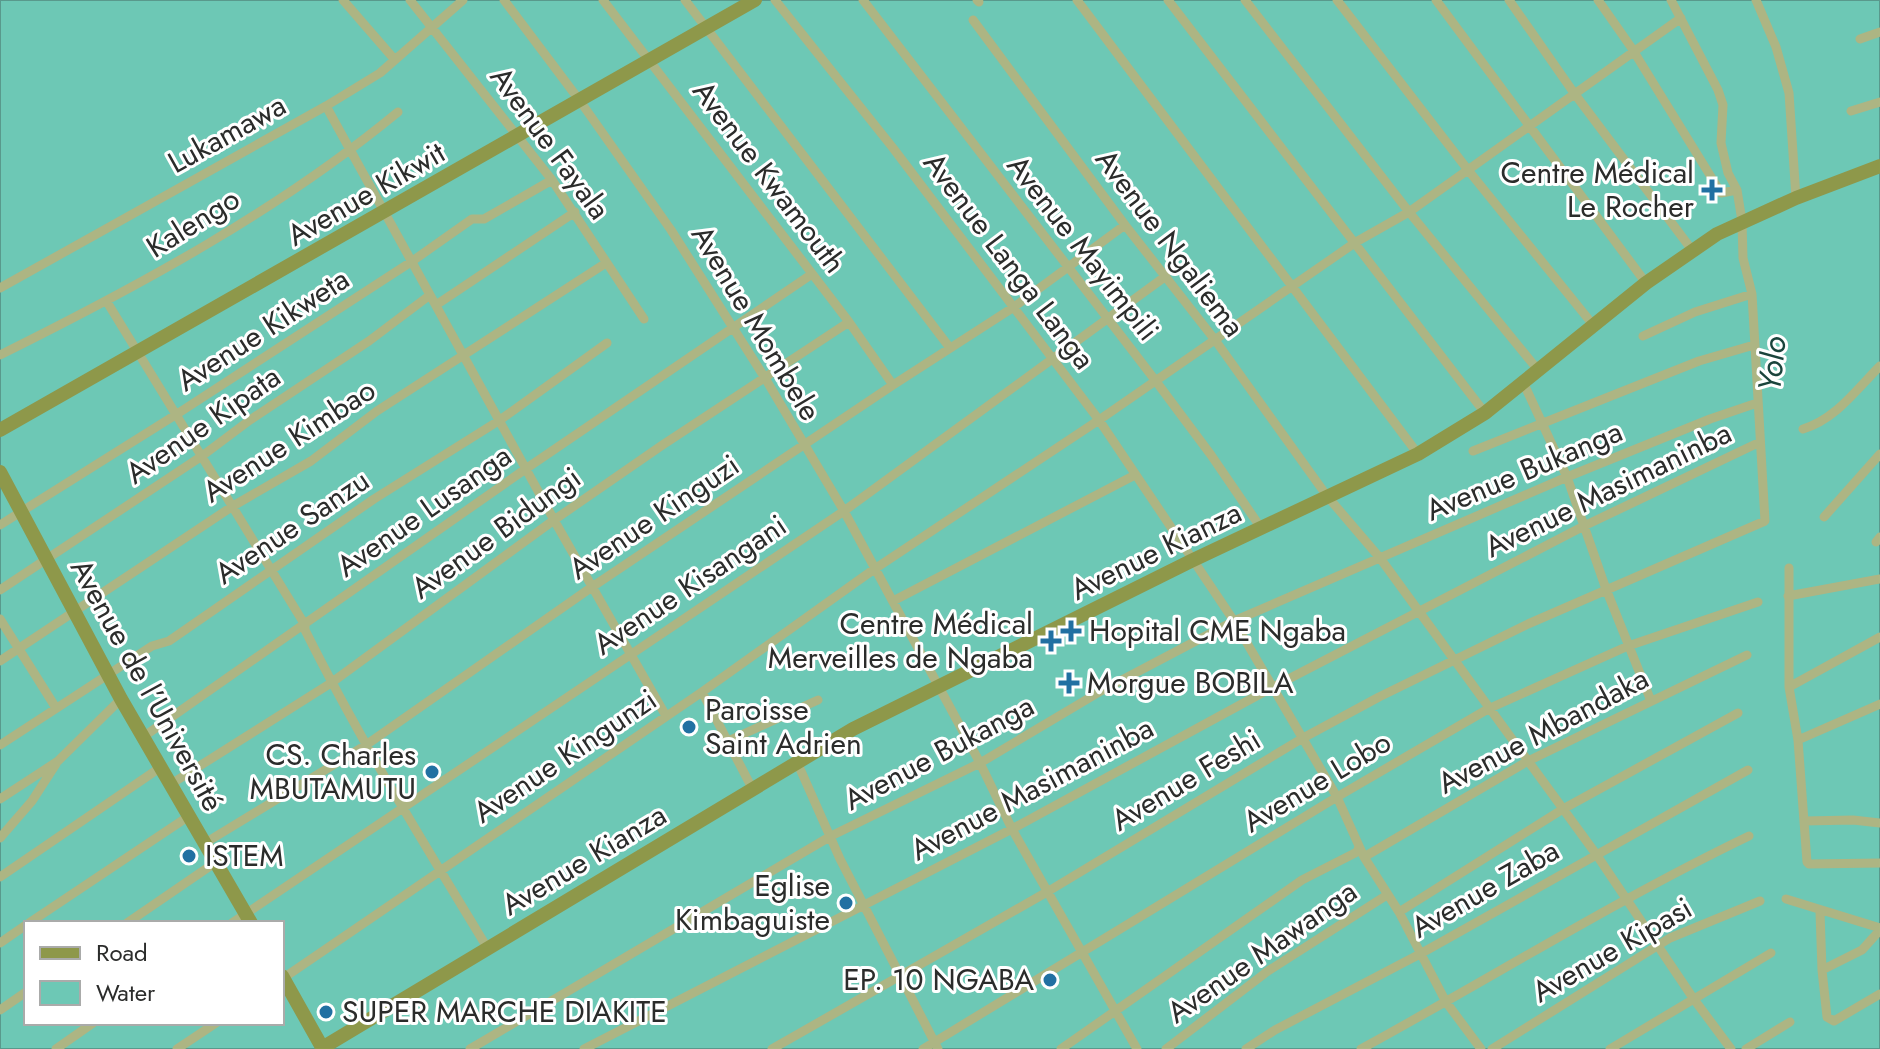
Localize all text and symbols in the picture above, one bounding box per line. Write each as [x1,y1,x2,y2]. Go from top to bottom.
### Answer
street label: Avenue Fayala [480,57,621,228]
street label: Avenue Kwamouth [683,71,856,282]
street label: Lukamawa [160,84,294,184]
street label: Avenue Kikwit [279,130,454,256]
street label: Avenue Ngaliema [1085,140,1255,346]
street label: Avenue Langa Langa [913,143,1105,378]
street label: Avenue Mayimpili [997,146,1170,350]
place label: Centre Médical Le Rocher [1500,151,1695,228]
street label: Kalengo [138,177,248,268]
marker: Centre Médical Le Rocher [1701,179,1723,201]
street label: Avenue Mombele [681,217,832,429]
street label: Avenue Kikweta [168,258,357,402]
water label: Yolo [1746,334,1798,394]
street label: Avenue Kipata [117,355,289,494]
street label: Avenue Kimbao [194,368,384,513]
street label: Avenue Bukanga [1419,410,1629,531]
street label: Avenue Masimaninba [1477,411,1738,568]
street label: Avenue Lusanga [327,434,520,587]
street label: Avenue Kinguzi [560,444,748,590]
street label: Avenue Bidungi [402,456,589,609]
street label: Avenue Sanzu [206,459,378,594]
street label: Avenue Kianza [1063,491,1249,611]
street label: Avenue Kisangani [585,504,795,665]
street label: Avenue de l’Université [60,551,235,819]
place label: Centre Médical Merveilles de Ngaba [768,602,1033,679]
place label: Hopital CME Ngaba [1089,609,1346,652]
marker: Hopital CME Ngaba [1060,620,1082,642]
marker: Centre Médical Merveilles de Ngaba [1040,630,1062,652]
street label: Avenue Mbandaka [1430,657,1656,804]
place label: Morgue BOBILA [1087,661,1294,704]
marker: Morgue BOBILA [1058,672,1080,694]
street label: Avenue Kingunzi [464,678,665,833]
street label: Avenue Bukanga [836,684,1042,821]
place label: Paroisse Saint Adrien [705,688,862,765]
street label: Avenue Masimaninba [903,706,1161,871]
marker: Paroisse Saint Adrien [680,718,698,736]
street label: Avenue Feshi [1103,718,1269,841]
street label: Avenue Lobo [1235,720,1399,843]
place label: CS. Charles MBUTAMUTU [250,733,416,810]
marker: CS. Charles MBUTAMUTU [423,763,441,781]
street label: Avenue Kianza [493,793,674,926]
street label: Avenue Zaba [1403,829,1567,948]
place label: ISTEM [205,834,284,877]
marker: ISTEM [180,847,198,865]
place label: Eglise Kimbaguiste [675,864,830,941]
street label: Avenue Mawanga [1158,870,1365,1033]
street label: Avenue Kipasi [1524,886,1700,1013]
marker: Eglise Kimbaguiste [837,894,855,912]
legend [24,921,284,1025]
text: Road [96,935,148,970]
place label: EP. 10 NGABA [843,958,1034,1001]
marker: EP. 10 NGABA [1041,971,1059,989]
text: Water [96,975,156,1010]
place label: SUPER MARCHE DIAKITE [342,990,667,1033]
marker: SUPER MARCHE DIAKITE [317,1003,335,1021]

